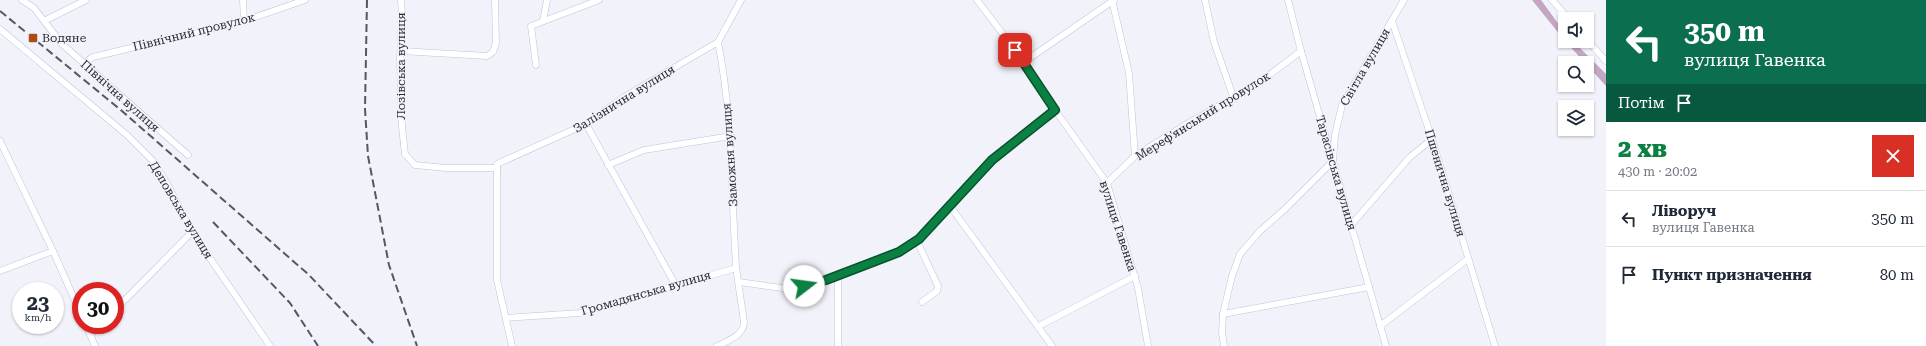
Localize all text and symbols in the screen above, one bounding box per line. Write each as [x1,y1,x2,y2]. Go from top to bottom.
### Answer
street label: Північний провулок [131,10,257,54]
street label: Лозівська вулиця [394,12,408,120]
map controls [1558,12,1594,136]
button: sound [1558,12,1594,48]
text: 350 m [1684,15,1765,48]
icon: left [1618,16,1670,68]
street label: Світла вулиця [1337,26,1393,108]
place label: Водяне [42,31,87,45]
marker: Водяне [27,32,39,44]
pin [998,33,1032,67]
icon: arrive [1004,39,1026,61]
text: вулиця Гавенка [1684,49,1826,70]
button: search [1558,56,1594,92]
street label: Північна вулиця [78,57,162,135]
street label: Залізнична вулиця [571,62,677,136]
street label: Мереф'янський провулок [1133,68,1273,163]
icon: arrive [1673,92,1695,114]
text: Потім [1618,94,1665,112]
button: layers [1558,100,1594,136]
street label: Заможня вулиця [719,103,741,207]
street label: Тарасівська вулиця [1313,114,1359,232]
street label: Пшенична вулиця [1422,127,1468,239]
text: 2 хв [1618,135,1667,163]
button: close [1872,135,1914,177]
street label: Деповська вулиця [146,159,216,262]
text: 430 m · 20:02 [1618,164,1697,179]
street label: вулиця Гавенка [1097,179,1139,274]
text: Ліворуч [1652,202,1716,220]
icon: left [1618,208,1640,230]
text: 350 m [1871,210,1914,228]
text: вулиця Гавенка [1652,220,1754,235]
icon: arrive [1618,264,1640,286]
position arrow [783,265,825,307]
text: Пункт призначення [1652,266,1812,284]
text: 80 m [1880,266,1914,284]
street label: Громадянська вулиця [580,268,713,318]
speed limit sign: 30 [72,282,124,334]
text: 23 [27,291,49,315]
text: km/h [25,312,51,323]

